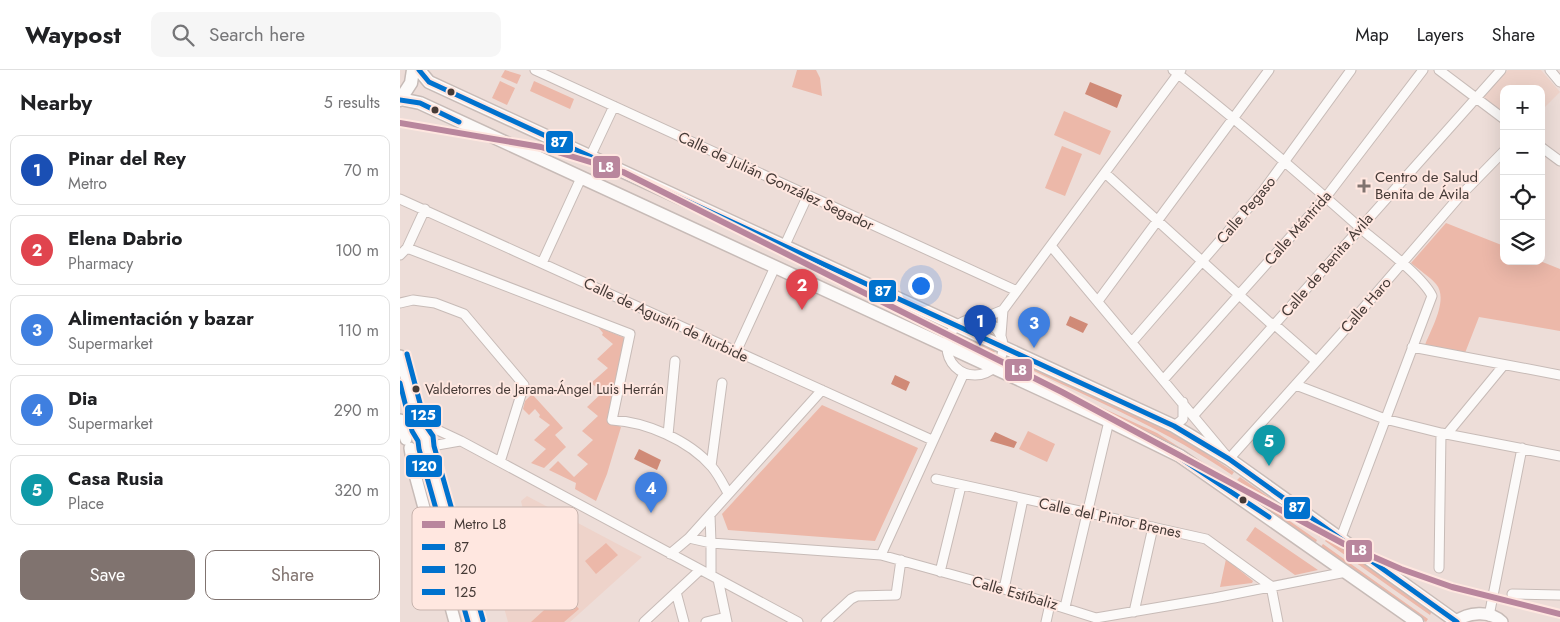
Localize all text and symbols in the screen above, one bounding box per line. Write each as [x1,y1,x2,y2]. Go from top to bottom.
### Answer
search box [151,12,501,57]
text: Waypost [25,17,121,52]
icon: search [169,21,197,49]
text: Search here [209,21,305,48]
text: Map [1355,22,1389,48]
text: Layers [1417,22,1464,48]
text: Share [1492,22,1535,48]
map controls [1500,85,1545,265]
button: + [1500,85,1545,130]
unlabelled marker [446,87,456,97]
text: Nearby [20,88,92,118]
text: 5 results [324,91,380,114]
unlabelled marker [430,105,440,115]
street label: Calle de Julián González Segador [675,126,878,236]
line badge: 87 [545,130,574,154]
button: − [1500,130,1545,175]
text: 87 [550,132,568,152]
text: Pinar del Rey [68,145,186,172]
line badge: L8 [592,155,621,179]
text: L8 [598,157,614,177]
text: 1 [33,159,41,182]
text: 70 m [344,159,379,182]
place label: Centro de Salud Benita de Ávila [1375,166,1478,205]
street label: Calle Pegaso [1211,171,1281,249]
text: Metro [68,172,107,195]
button: locate [1500,175,1545,220]
marker: Centro de Salud Benita de Ávila [1357,179,1371,193]
street label: Calle Méntrida [1259,186,1337,270]
street label: Calle de Benita Ávila [1276,208,1378,322]
button: layers [1500,220,1545,265]
text: Elena Dabrio [68,225,183,252]
text: 2 [32,239,42,262]
text: 100 m [335,239,379,262]
text: Pharmacy [68,252,133,275]
pin: 2 [786,269,818,310]
street label: Calle de Agustín de Iturbide [580,272,752,368]
street label: Calle Haro [1335,272,1397,338]
your location [908,273,934,299]
line badge: 87 [868,279,897,303]
text: 87 [874,281,892,301]
text: Alimentación y bazar [68,305,254,332]
pin: 1 [964,305,996,346]
pin: 3 [1018,307,1050,348]
text: 3 [32,319,42,342]
text: 110 m [338,319,379,342]
text: Supermarket [68,332,153,355]
line badge: L8 [1004,358,1033,382]
text: L8 [1011,360,1027,380]
place label: Valdetorres de Jarama-Ángel Luis Herrán [425,379,664,399]
marker: Valdetorres de Jarama-Ángel Luis Herrán [411,384,421,394]
text: Dia [68,385,97,412]
text: 4 [31,399,43,422]
text: 290 m [334,399,379,422]
line badge: 125 [404,404,442,428]
text: 125 [410,405,436,425]
text: Supermarket [68,412,153,435]
pin: 5 [1253,425,1285,466]
line badge: 120 [405,454,443,478]
text: 120 [411,456,437,476]
text: Casa Rusia [68,465,164,492]
pin: 4 [635,472,667,513]
text: 5 [32,479,42,502]
text: 320 m [334,479,379,502]
text: Place [68,492,104,515]
street label: Calle del Pintor Brenes [1037,492,1183,544]
unlabelled marker [1238,495,1248,505]
line badge: 87 [1283,496,1311,520]
text: 87 [1288,497,1306,517]
legend [412,507,578,610]
text: Metro L8 [454,514,506,534]
text: 87 [454,537,469,557]
line badge: L8 [1345,539,1373,563]
text: L8 [1351,540,1367,560]
button: Save [20,550,195,600]
button: Share [205,550,380,600]
text: 120 [454,559,477,579]
street label: Calle Estíbaliz [969,570,1061,616]
text: 125 [454,582,476,602]

